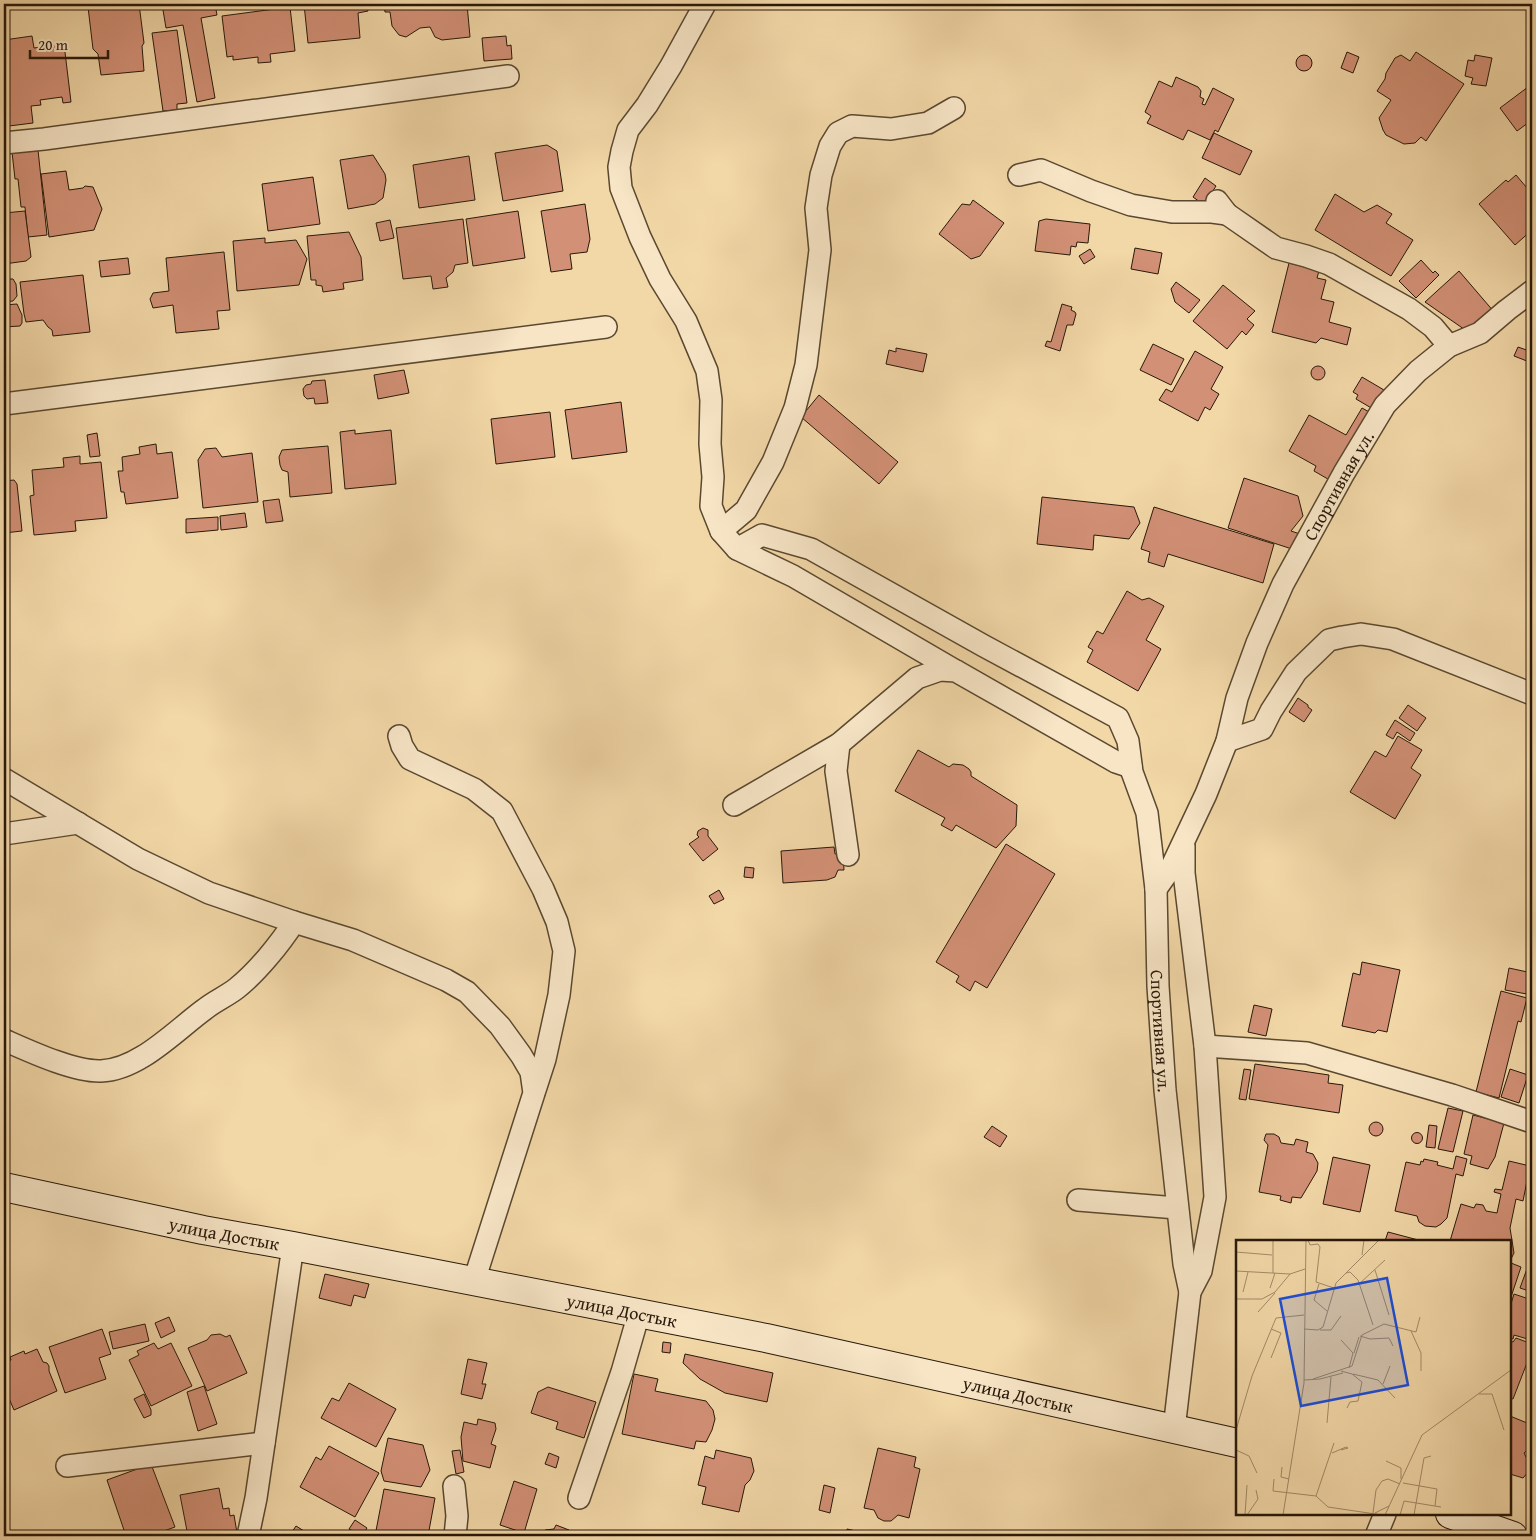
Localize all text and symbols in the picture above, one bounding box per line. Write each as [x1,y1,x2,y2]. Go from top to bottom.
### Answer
scale bar [30,28,108,60]
text: 20 m [38,34,69,55]
street label: Спортивная ул. [1296,425,1380,545]
street label: Спортивная ул. [1144,969,1179,1093]
street label: улица Достык [165,1209,282,1257]
inset map [1236,1240,1511,1515]
street label: улица Достык [563,1286,680,1334]
street label: улица Достык [959,1369,1076,1420]

